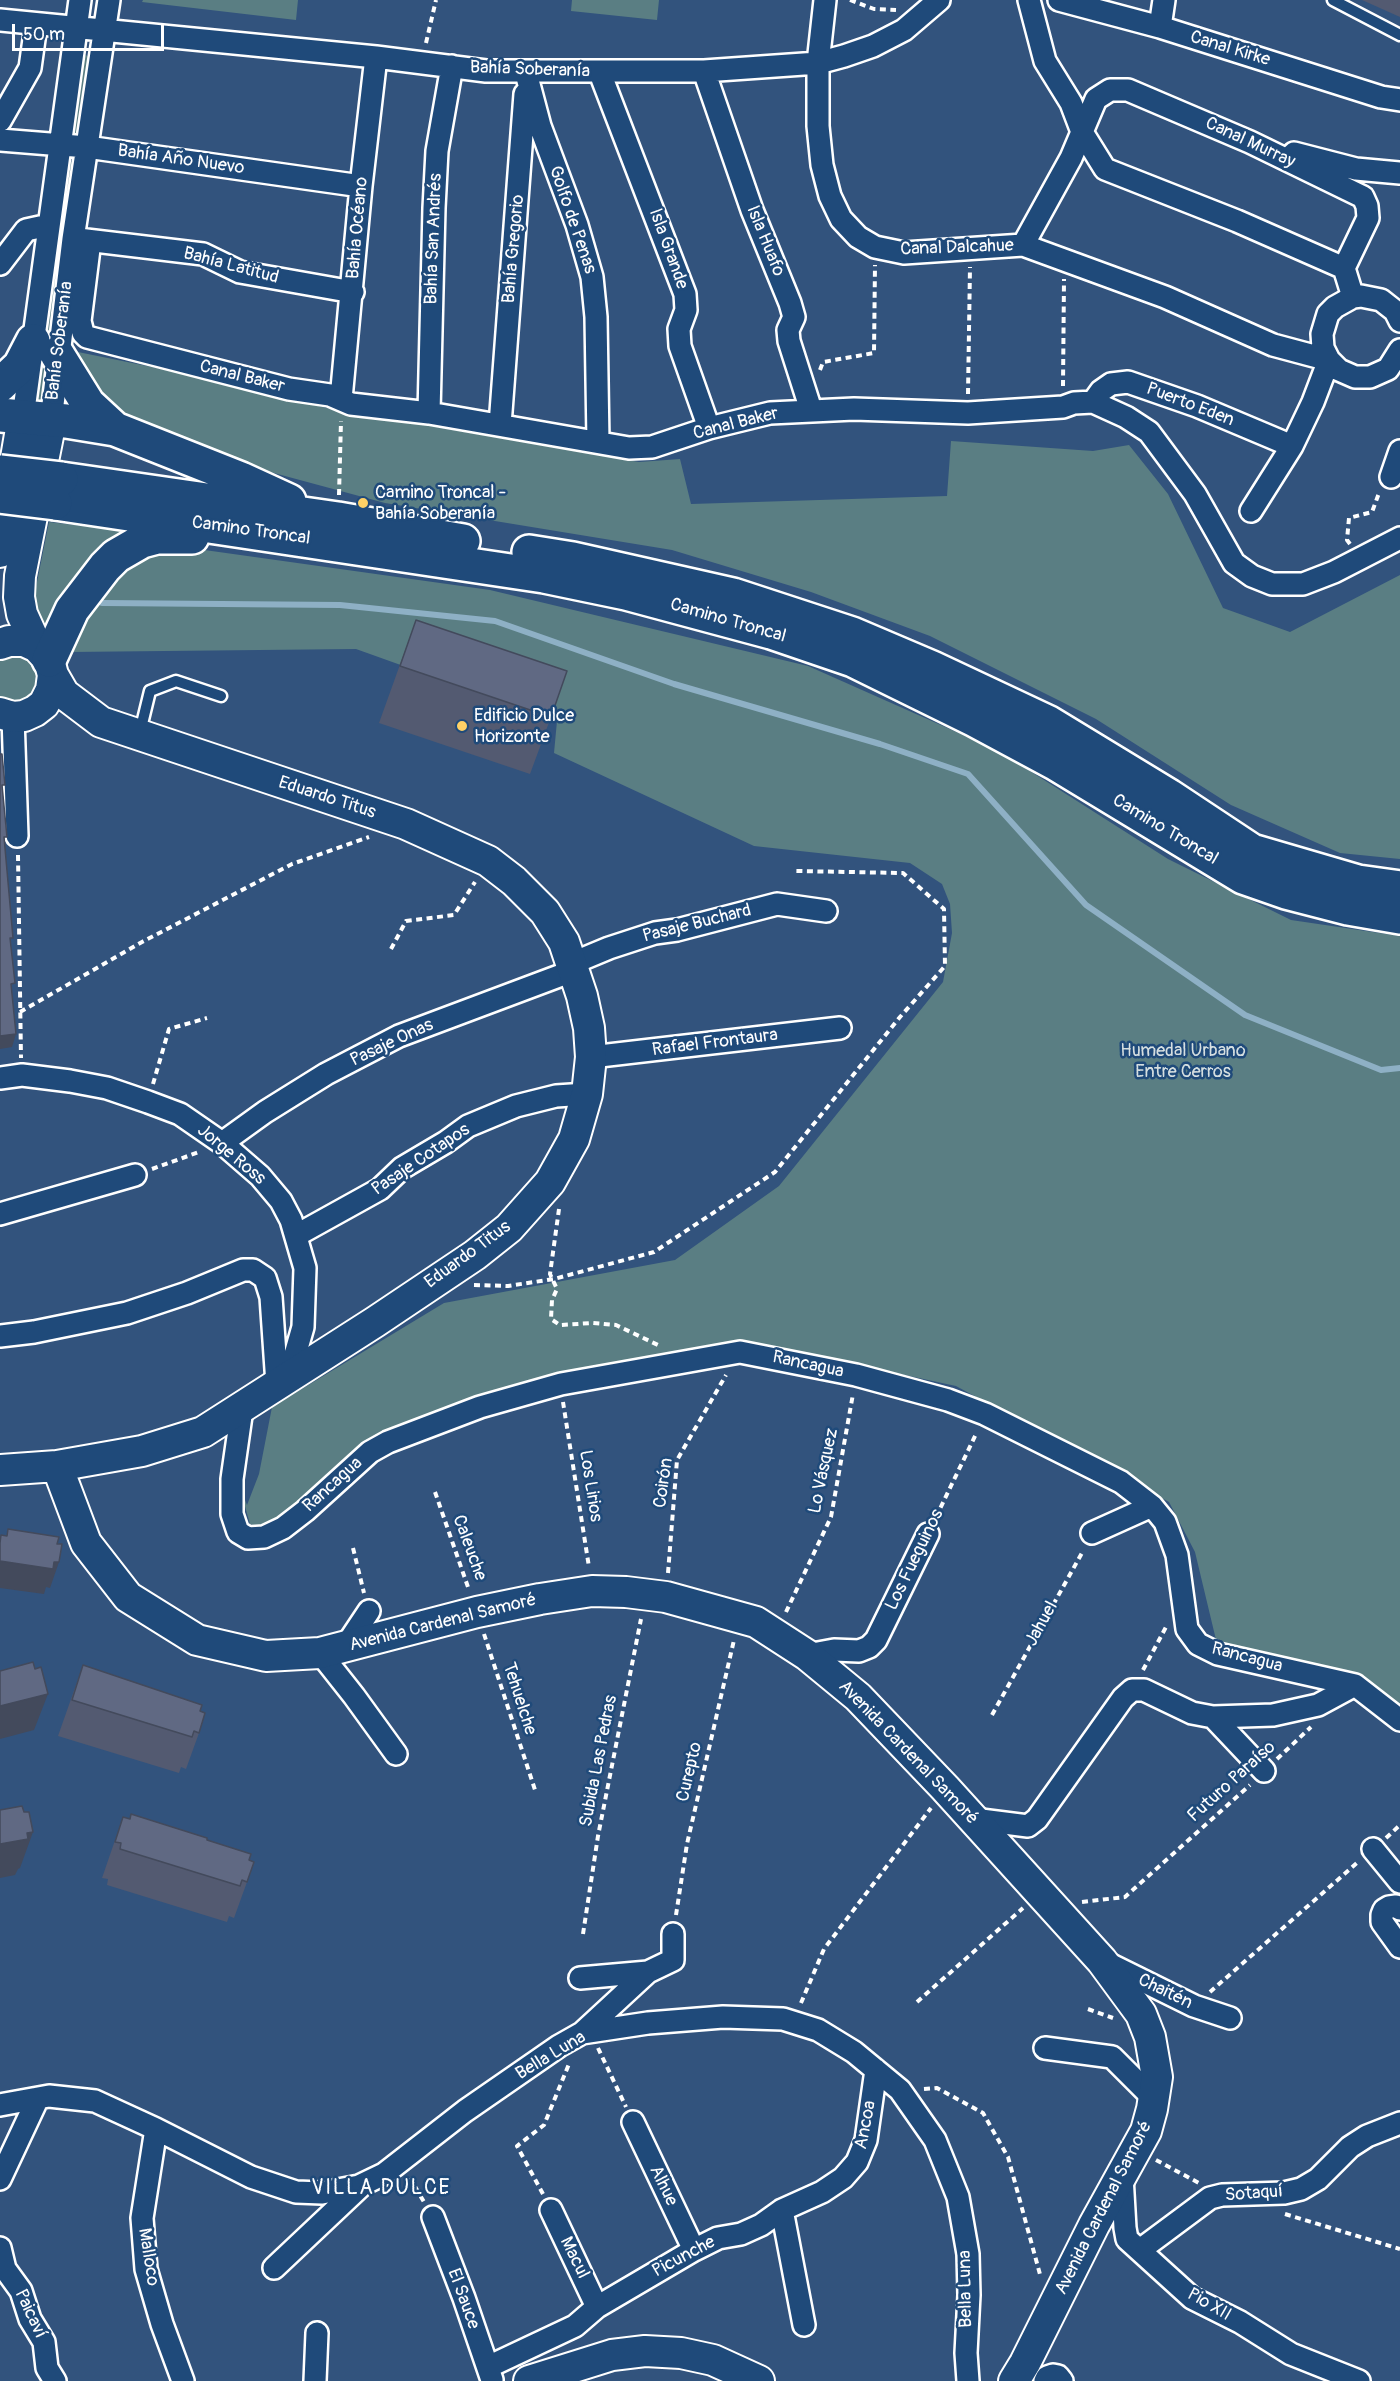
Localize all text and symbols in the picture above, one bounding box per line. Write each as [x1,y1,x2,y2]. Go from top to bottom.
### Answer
scale bar [15,12,166,50]
text: 50 m [23,23,65,46]
street label: Canal Kirke [1187,27,1273,71]
street label: Bahía Soberanía [470,57,590,83]
street label: Canal Murray [1202,113,1298,173]
street label: Bahía Año Nuevo [116,140,246,180]
street label: Golfo de Penas [543,163,601,277]
street label: Bahía San Andrés [421,173,447,305]
street label: Bahía Océano [343,176,373,280]
street label: Bahía Gregorio [498,194,530,304]
street label: Isla Huafo [741,202,789,280]
street label: Isla Grande [643,206,693,292]
street label: Canal Dalcahue [900,235,1014,261]
street label: Bahía Latitud [181,243,281,289]
street label: Bahía Soberanía [42,280,78,402]
street label: Canal Baker [197,356,287,398]
street label: Puerto Eden [1143,378,1237,432]
street label: Canal Baker [691,403,781,445]
place label: Camino Troncal - Bahía Soberanía [375,482,506,524]
marker: Camino Troncal - Bahía Soberanía [356,496,370,510]
street label: Camino Troncal [190,512,312,550]
street label: Camino Troncal [668,594,788,648]
place label: Edificio Dulce Horizonte [474,705,574,748]
marker: Edificio Dulce Horizonte [455,719,469,733]
street label: Eduardo Titus [276,772,378,824]
street label: Camino Troncal [1108,790,1222,870]
street label: Pasaje Buchard [641,900,753,948]
street label: Pasaje Onas [347,1014,437,1072]
street label: Rafael Frontaura [651,1025,779,1061]
park label: Humedal Urbano Entre Cerros [1120,1040,1246,1082]
street label: Pasaje Cotapos [368,1119,474,1201]
street label: Jorge Ross [192,1120,270,1190]
street label: Eduardo Titus [421,1217,515,1293]
street label: Rancagua [770,1347,846,1383]
street label: Lo Vásquez [804,1426,844,1516]
street label: Los Lirios [574,1449,606,1523]
street label: Rancagua [299,1453,367,1517]
street label: Coirón [650,1457,678,1509]
street label: Los Fueguinos [881,1506,949,1614]
street label: Caleuche [447,1512,491,1584]
street label: Avenida Cardenal Samoré [347,1589,539,1657]
street label: Jahuel [1021,1598,1063,1650]
street label: Rancagua [1209,1638,1285,1678]
street label: Tehuelche [497,1660,541,1738]
street label: Avenida Cardenal Samoré [834,1676,982,1830]
street label: Subida Las Pedras [576,1693,622,1829]
street label: Futuro Paraíso [1184,1737,1280,1827]
street label: Curepto [673,1740,707,1804]
street label: Chaitén [1134,1970,1196,2014]
street label: Bella Luna [512,2027,590,2085]
street label: Ancoa [851,2099,881,2151]
street label: Avenida Cardenal Samoré [1051,2118,1157,2298]
street label: Alhue [644,2162,682,2210]
district label: VILLA DULCE [311,2176,451,2202]
street label: Sotaquí [1224,2181,1284,2207]
street label: Malloco [133,2226,163,2288]
street label: Picunche [649,2232,719,2282]
street label: Macul [555,2234,593,2282]
street label: Bella Luna [955,2250,977,2328]
street label: El Sauce [442,2266,484,2332]
street label: Pio XII [1183,2284,1235,2326]
street label: Paicaví [9,2286,51,2342]

